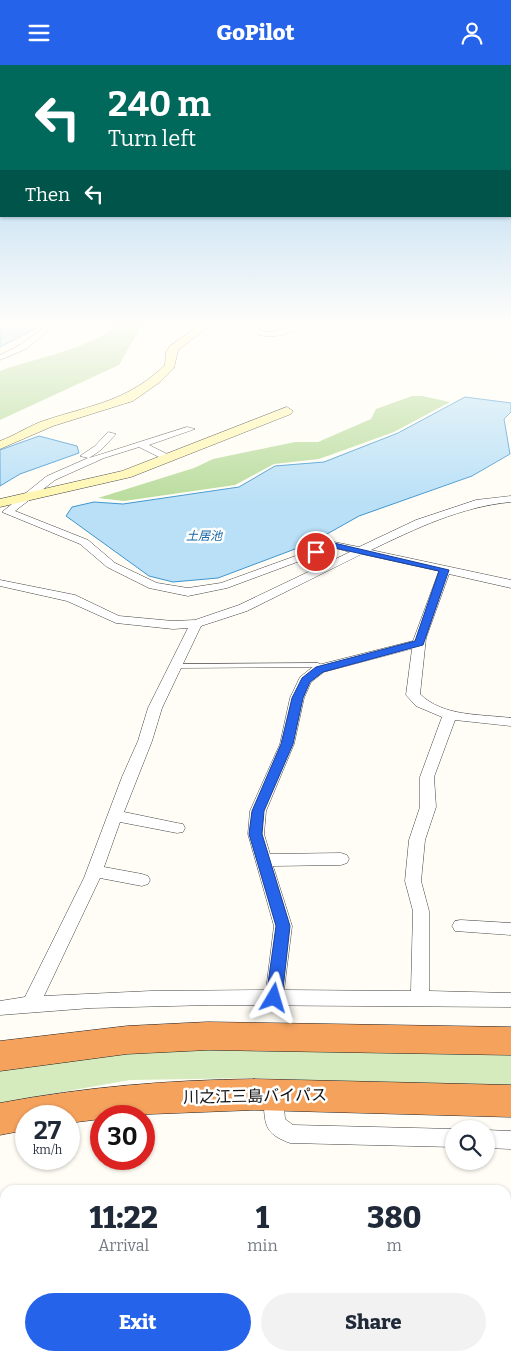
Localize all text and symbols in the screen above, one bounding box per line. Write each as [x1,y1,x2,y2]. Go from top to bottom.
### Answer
icon: menu [25,19,53,47]
text: GoPilot [217,19,294,46]
icon: person [458,19,486,47]
text: 240 m [108,83,211,125]
icon: left [25,85,90,150]
text: Turn left [108,125,196,152]
icon: left [80,180,108,208]
text: Then [25,183,70,206]
water label: 土居池 [186,529,223,543]
pin [295,531,337,573]
icon: arrive [302,538,330,566]
position arrow [247,971,299,1023]
street label: 川之江三島バイパス [183,1085,327,1107]
speed limit sign: 30 [90,1105,155,1170]
text: 27 [34,1116,61,1146]
map controls [445,1120,495,1170]
button: search [445,1120,495,1170]
text: km/h [33,1143,62,1157]
text: 11:22 [90,1200,158,1236]
text: 1 [256,1200,269,1236]
text: 380 [367,1200,421,1236]
text: Arrival [98,1236,149,1255]
text: min [247,1236,278,1255]
text: m [387,1236,402,1255]
button: Exit [25,1293,251,1351]
button: Share [261,1293,486,1351]

